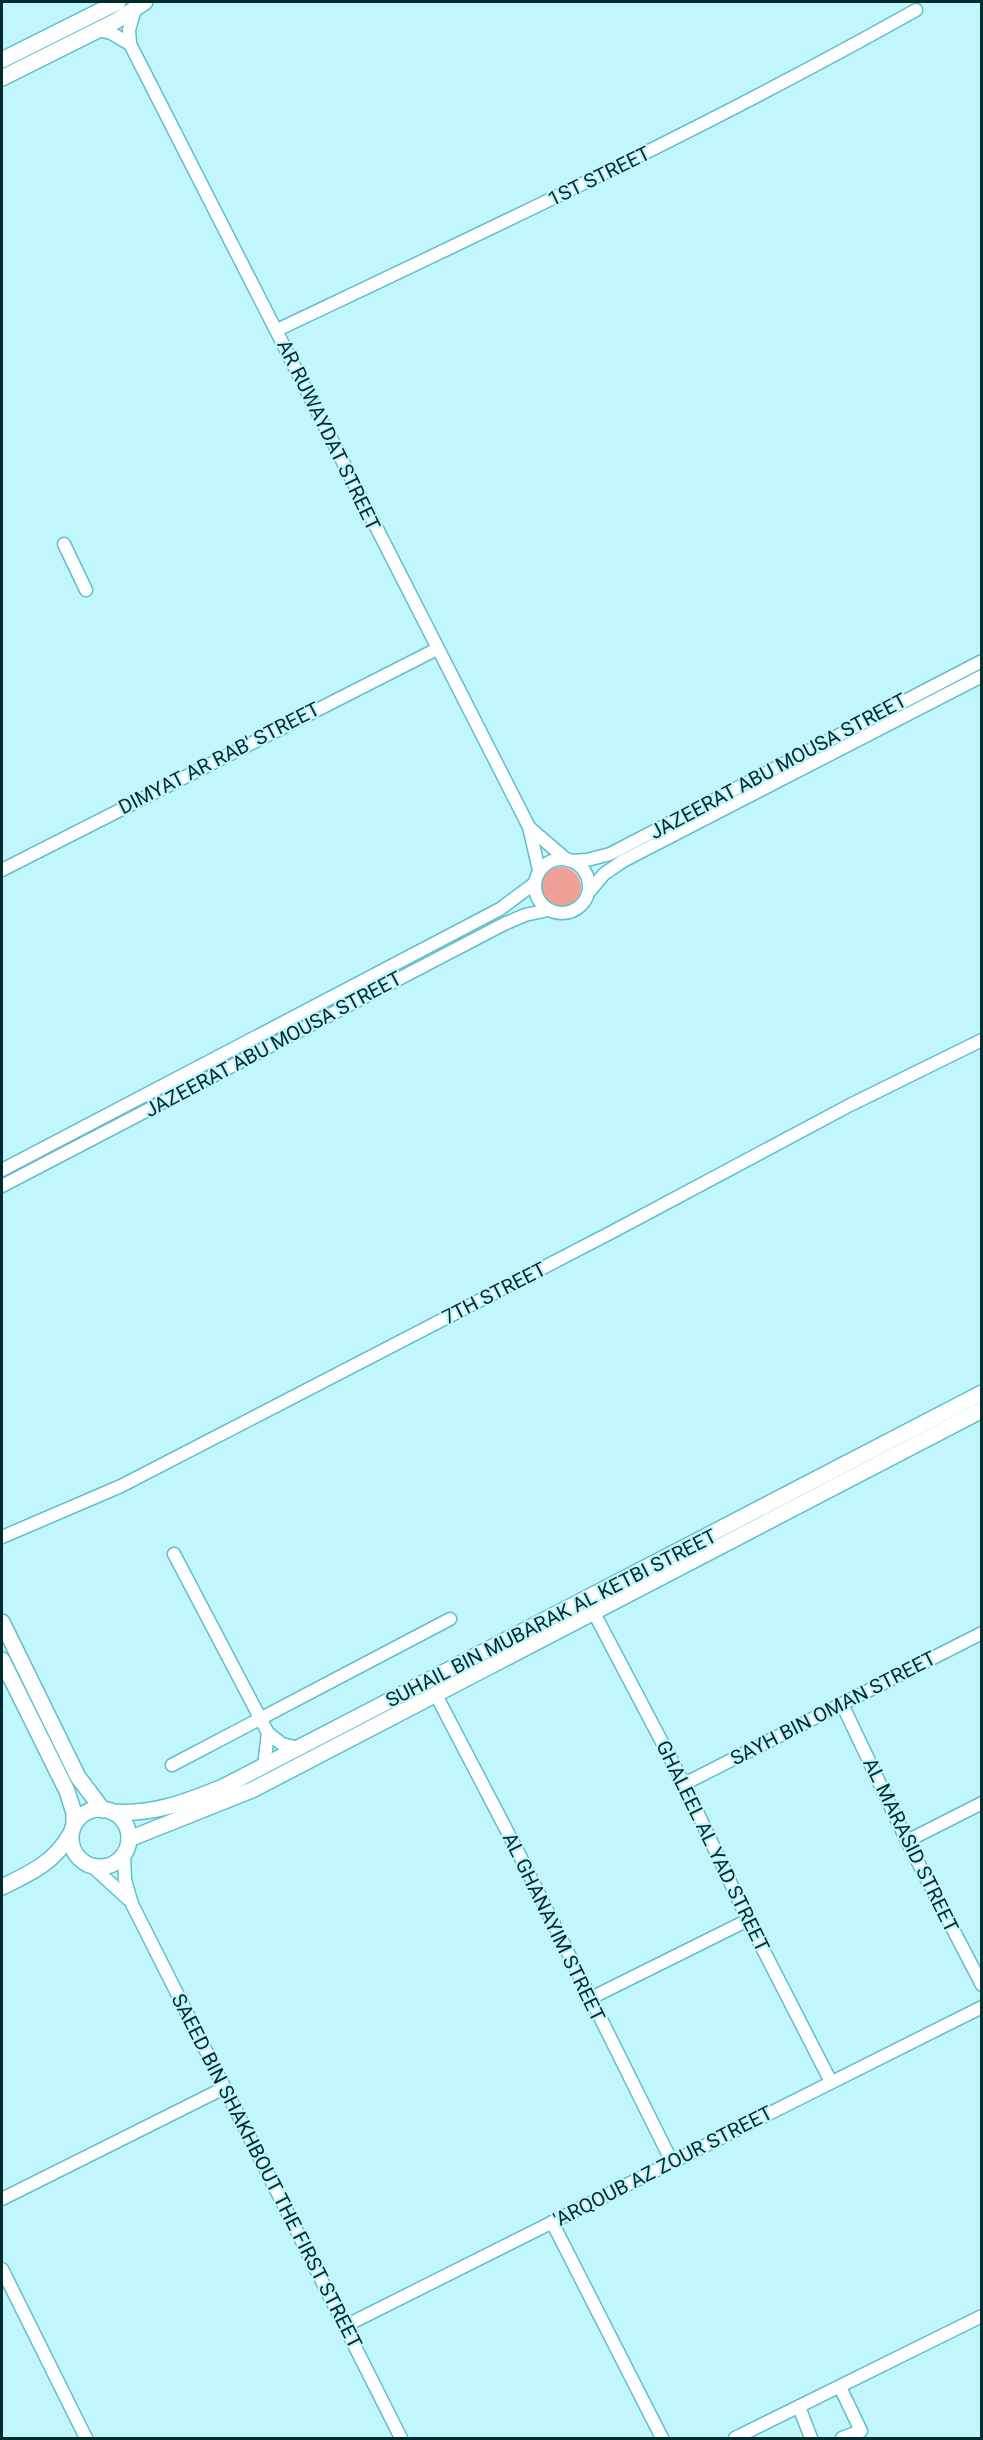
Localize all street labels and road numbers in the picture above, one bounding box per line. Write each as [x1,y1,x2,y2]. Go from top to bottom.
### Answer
street label: 1ST STREET [544,141,654,211]
street label: AR RUWAYDAT STREET [272,336,386,534]
street label: JAZEERAT ABU MOUSA STREET [645,688,911,844]
street label: DIMYAT AR RAB' STREET [114,697,324,819]
street label: JAZEERAT ABU MOUSA STREET [140,966,406,1122]
street label: 7TH STREET [438,1257,550,1329]
street label: SUHAIL BIN MUBARAK AL KETBI STREET [382,1524,721,1712]
street label: SAYH BIN OMAN STREET [726,1646,940,1770]
street label: GHALEEL AL YAD STREET [651,1736,775,1956]
street label: AL MARASID STREET [858,1754,964,1936]
street label: AL GHANAYIM STREET [498,1829,610,2025]
street label: SAEED BIN SHAKHBOUT THE FIRST STREET [167,1990,367,2353]
street label: 'ARQOUB AZ ZOUR STREET [550,2100,776,2232]

